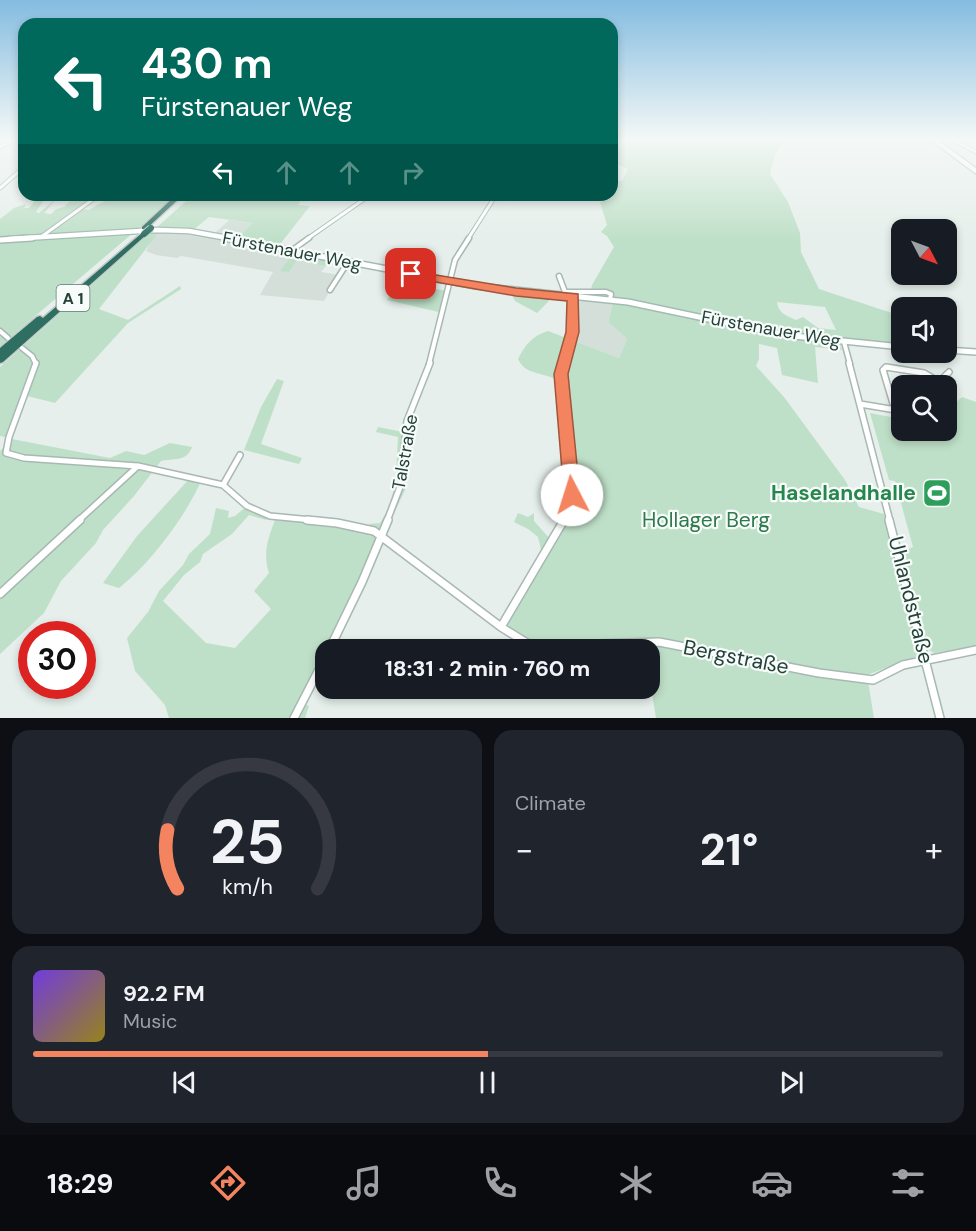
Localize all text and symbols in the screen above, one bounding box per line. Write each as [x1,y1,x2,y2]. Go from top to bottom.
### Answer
text: 430 m [141,36,273,91]
icon: left [42,42,120,120]
text: Fürstenauer Weg [141,89,353,124]
icon: left [207,156,240,189]
icon: ahead [270,156,303,189]
icon: ahead [333,156,366,189]
icon: right [396,156,429,189]
north arrow [891,219,957,285]
map controls [891,219,957,441]
street label: Fürstenauer Weg [220,226,364,276]
pin [385,248,436,299]
icon: arrive [394,257,427,290]
road number: A 1 [56,285,90,311]
button: sound [891,297,957,363]
street label: Fürstenauer Weg [699,305,843,353]
button: search [891,375,957,441]
street label: Talstraße [387,412,423,492]
position arrow [540,463,604,527]
sports icon: Haselandhalle [921,477,953,509]
place label: Haselandhalle [771,479,916,507]
park label: Hollager Berg [642,506,770,534]
street label: Uhlandstraße [882,533,940,667]
speed limit sign: 30 [18,621,96,699]
street label: Bergstraße [681,633,791,681]
text: 18:31 · 2 min · 760 m [385,654,590,683]
text: Climate [515,790,586,816]
text: 25 [210,801,284,882]
text: 21° [700,820,758,879]
text: − [515,828,533,871]
text: + [925,828,943,871]
text: km/h [222,873,272,901]
text: 92.2 FM [123,979,205,1008]
text: Music [123,1008,178,1034]
icon: previous [168,1066,201,1099]
icon: pause [471,1066,504,1099]
icon: next [775,1066,808,1099]
icon: directions [207,1162,249,1204]
icon: music [343,1162,385,1204]
icon: phone [479,1162,521,1204]
icon: climate [615,1162,657,1204]
icon: car [751,1162,793,1204]
icon: filters [887,1162,929,1204]
text: 18:29 [47,1166,113,1201]

